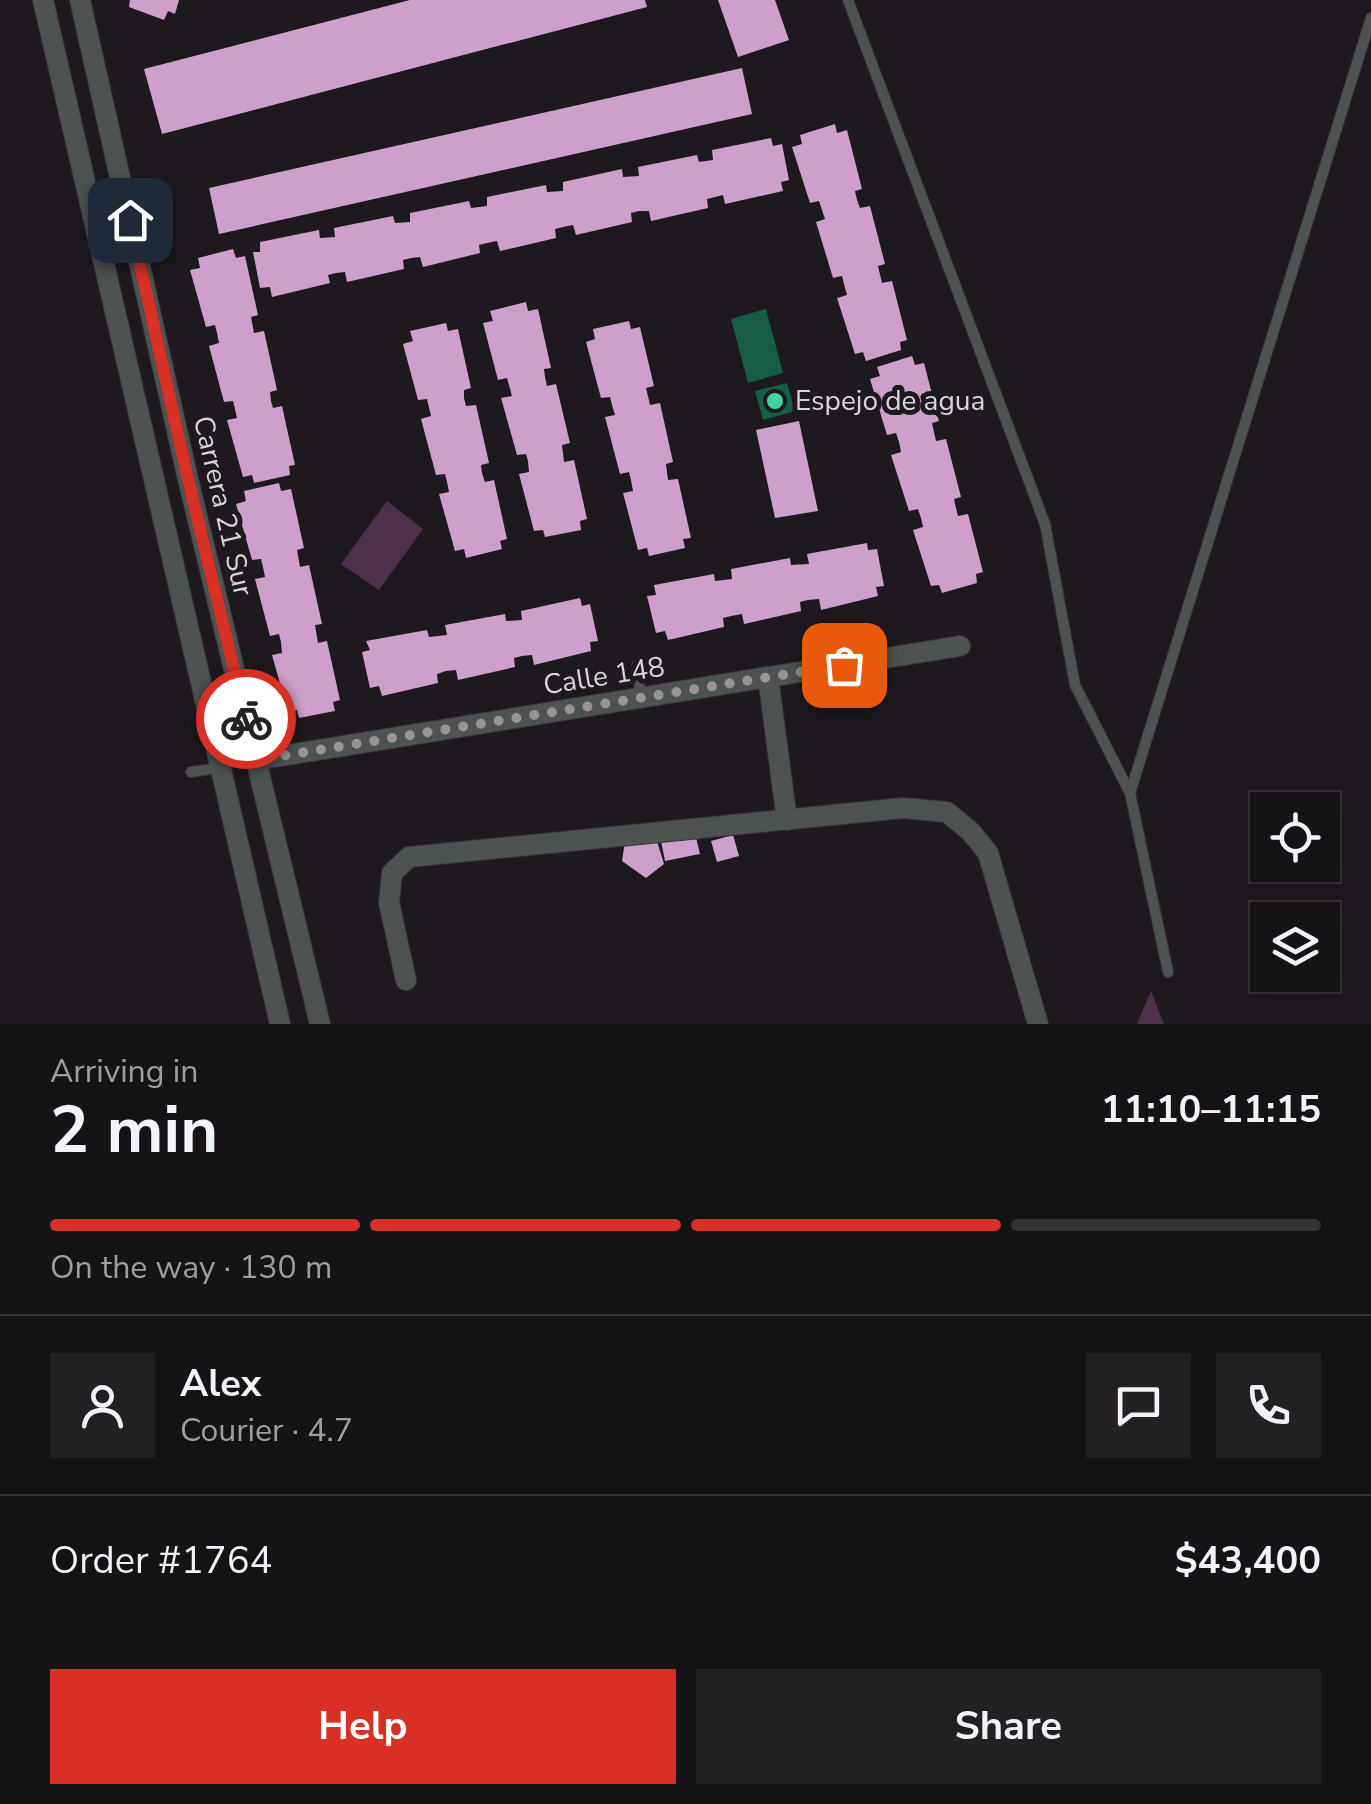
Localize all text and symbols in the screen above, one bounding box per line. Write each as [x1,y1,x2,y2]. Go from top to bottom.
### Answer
pin [88,178,173,263]
icon: home [103,193,158,248]
place label: Espejo de agua [795,382,985,420]
marker: Espejo de agua [764,390,786,412]
street label: Carrera 21 Sur [184,412,262,600]
pin [802,623,887,708]
icon: bag [817,638,872,693]
street label: Calle 148 [541,648,667,704]
courier [196,669,296,769]
icon: bike [219,692,274,747]
map controls [1250,792,1340,992]
button: locate [1250,792,1340,882]
button: layers [1250,902,1340,992]
text: Arriving in [50,1050,198,1093]
text: 11:10–11:15 [1101,1084,1321,1135]
text: 2 min [50,1086,218,1175]
text: On the way · 130 m [50,1246,332,1289]
button: person [50,1353,155,1458]
button: chat [1086,1353,1191,1458]
button: phone [1216,1353,1321,1458]
text: Alex [180,1358,261,1409]
text: Courier · 4.7 [180,1409,353,1452]
text: Order #1764 [50,1535,272,1586]
text: $43,400 [1175,1535,1321,1586]
button: Help [50,1669,676,1784]
button: Share [696,1669,1321,1784]

